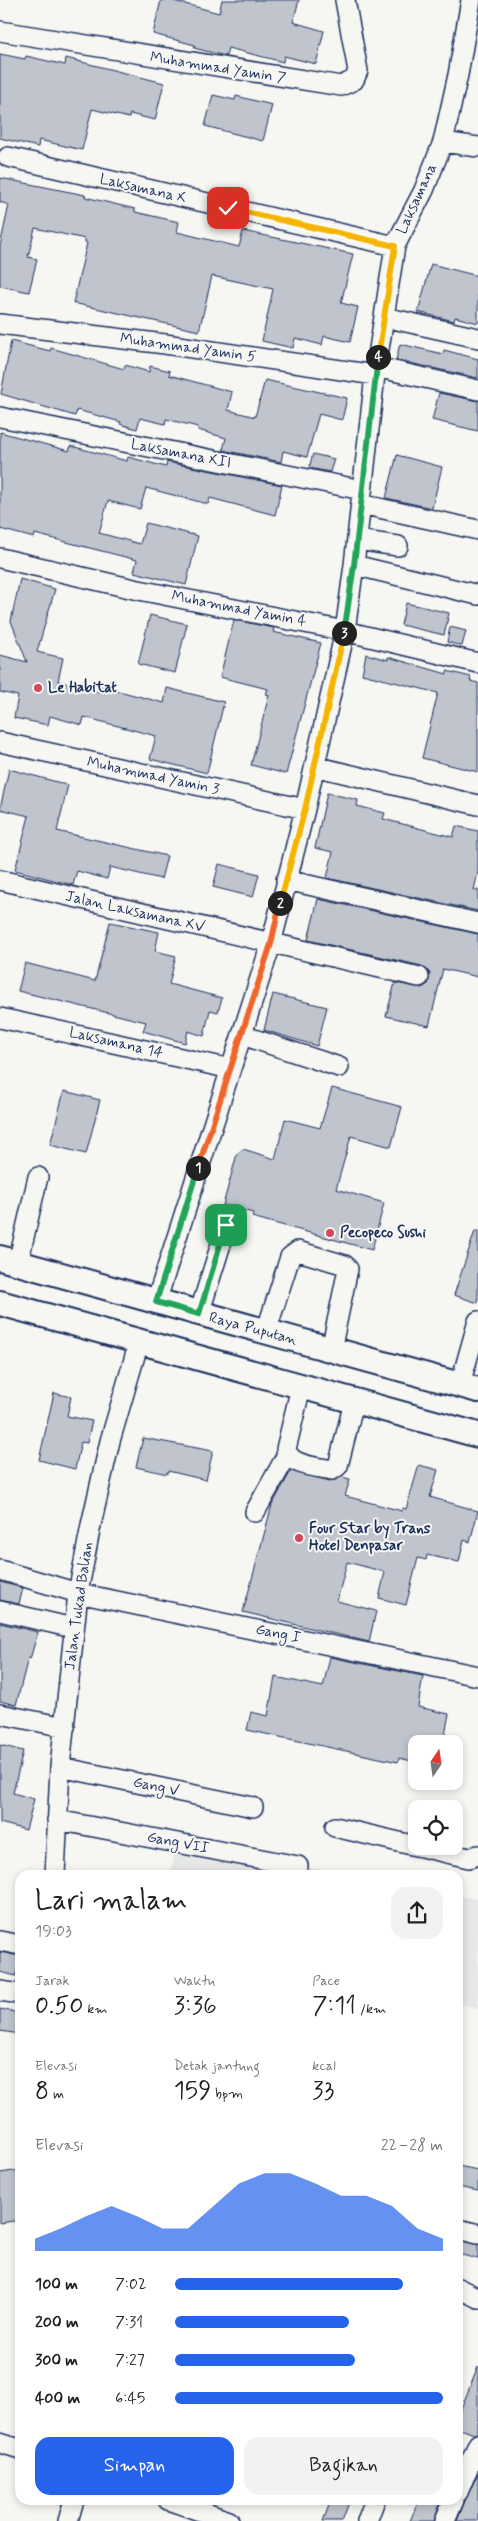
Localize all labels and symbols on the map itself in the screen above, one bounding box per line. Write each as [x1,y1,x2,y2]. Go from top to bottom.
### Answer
street label: Muhammad Yamin 7 [149,47,287,89]
street label: Laksamana [392,160,442,238]
street label: Laksamana X [98,169,189,209]
pin [207,187,249,229]
street label: Muhammad Yamin 5 [119,329,257,367]
pin: 4 [366,344,390,370]
street label: Laksamana XII [129,434,233,474]
street label: Muhammad Yamin 4 [170,586,308,632]
pin: 3 [332,620,356,646]
place label: Le Habitat [48,678,117,698]
marker: Le Habitat [32,682,44,694]
street label: Muhammad Yamin 3 [85,752,221,800]
street label: Jalan Laksamana XV [63,886,207,938]
pin: 2 [268,890,292,916]
street label: Laksamana 14 [67,1023,165,1063]
pin: 1 [186,1156,210,1180]
pin [205,1204,247,1246]
place label: Pecopeco Sushi [340,1223,427,1243]
marker: Pecopeco Sushi [324,1227,336,1239]
street label: Raya Puputan [207,1308,300,1350]
place label: Four Star by Trans Hotel Denpasar [309,1519,431,1556]
marker: Four Star by Trans Hotel Denpasar [293,1532,305,1544]
street label: Jalan Tukad Balian [60,1541,98,1671]
street label: Gang I [253,1619,303,1650]
north arrow [408,1735,462,1790]
street label: Gang V [131,1772,181,1803]
street label: Gang VII [145,1827,211,1860]

